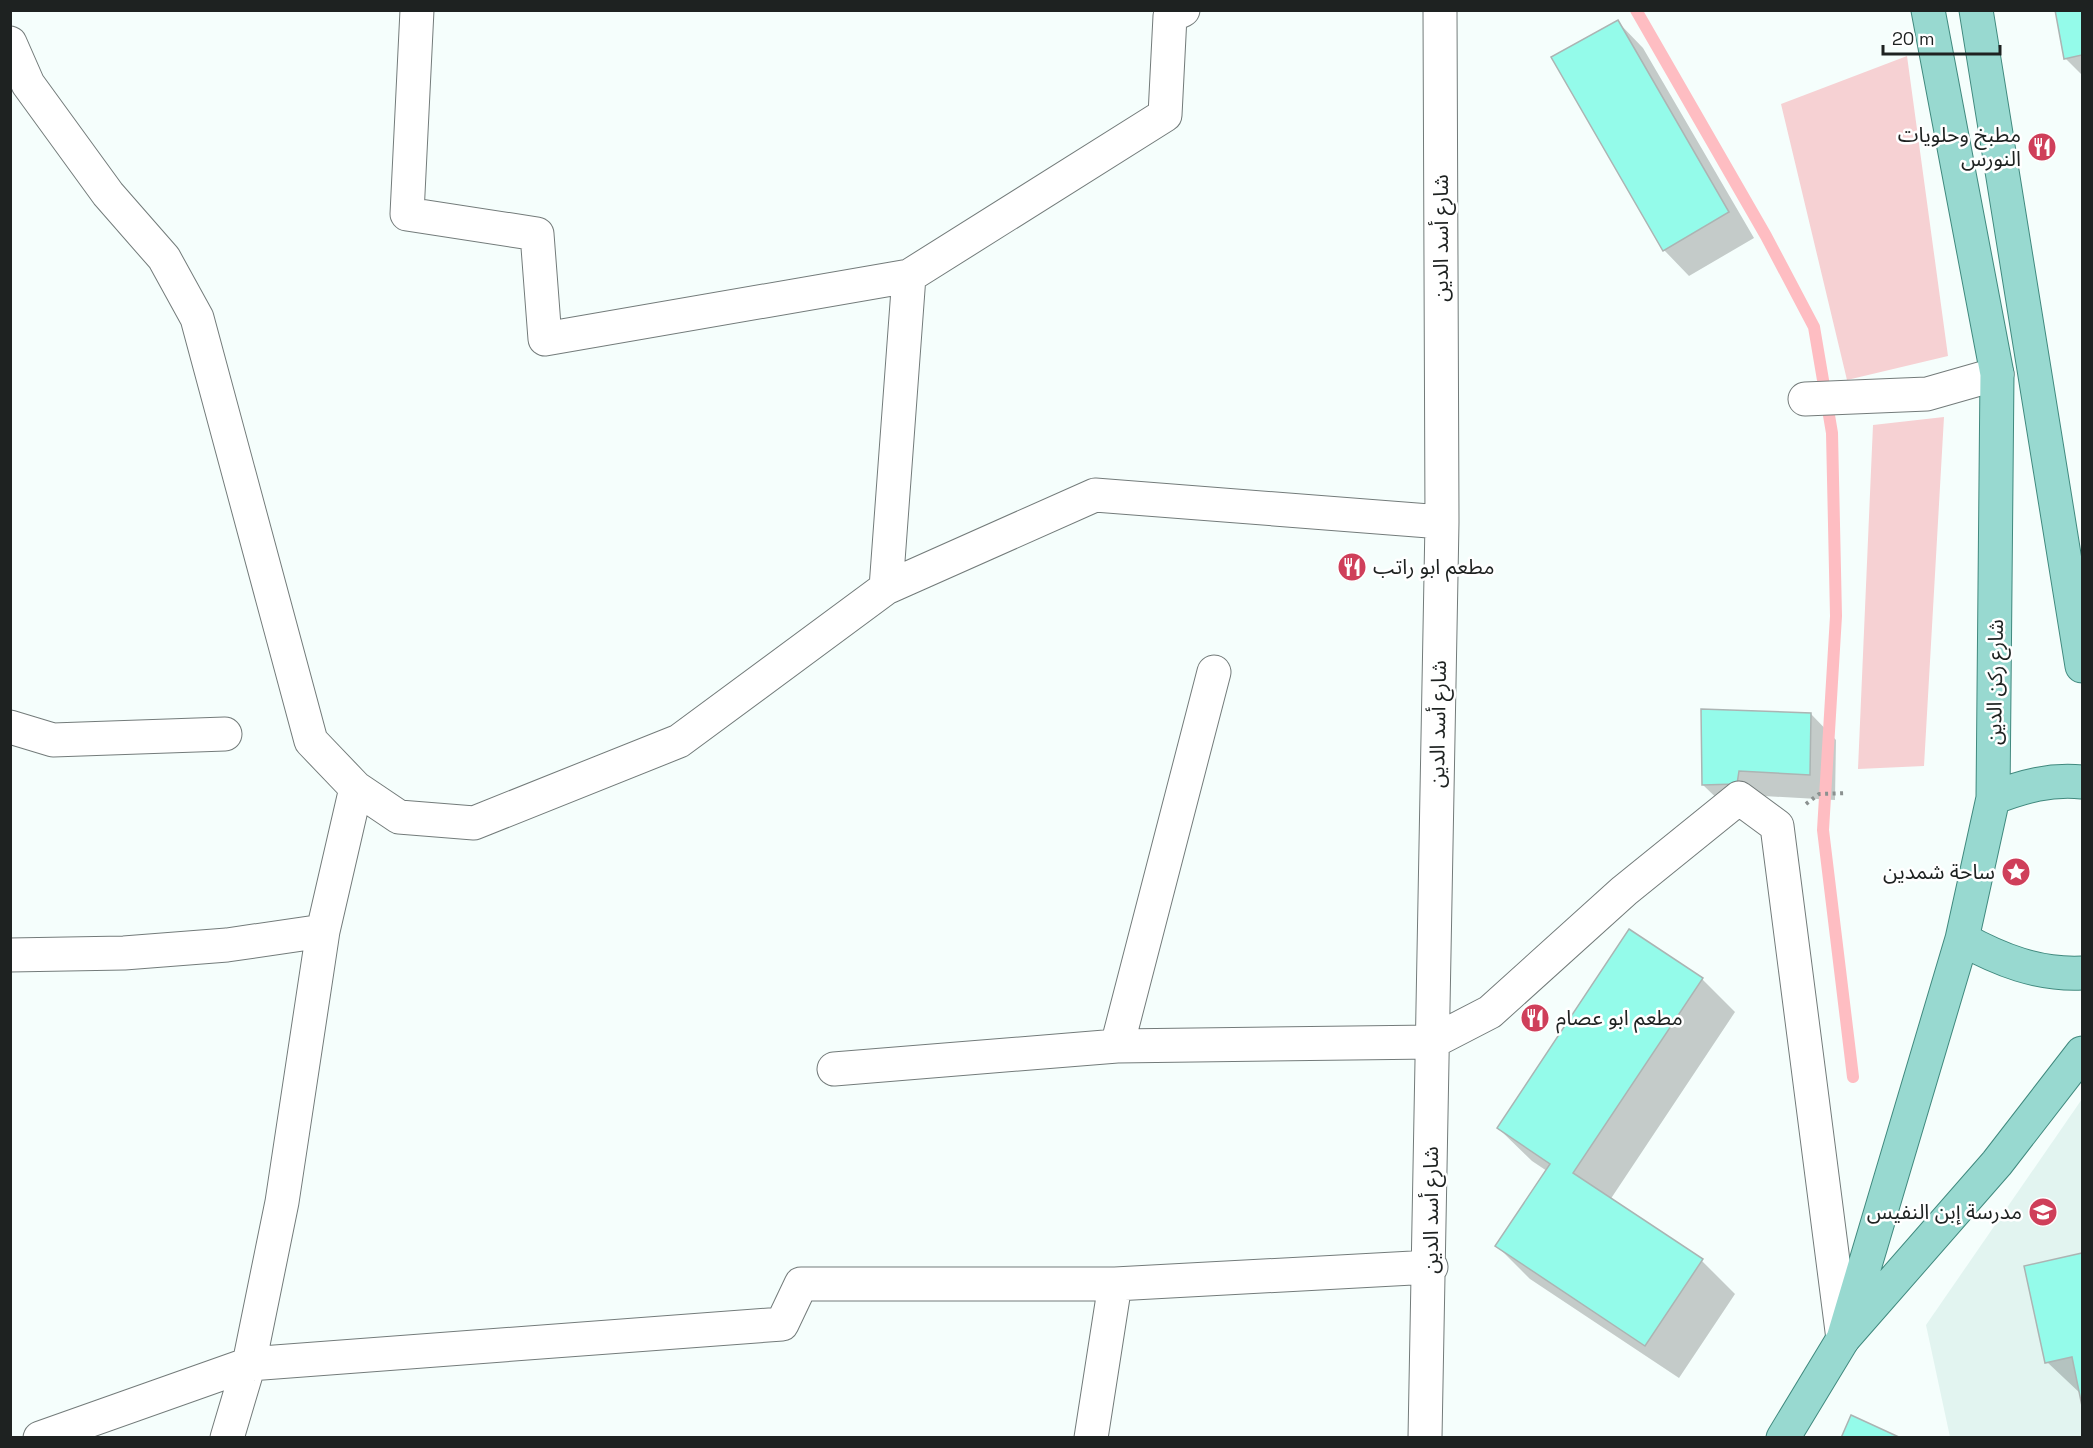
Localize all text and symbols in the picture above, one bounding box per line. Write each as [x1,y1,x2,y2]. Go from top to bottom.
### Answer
scale bar [1883,18,2000,56]
text: 20 m [1892,27,1935,50]
place label: مطبخ وحلويات النورس [1898,121,2021,172]
restaurant icon: مطبخ وحلويات النورس [2026,131,2058,163]
street label: شارع أسد الدين [1427,174,1456,302]
restaurant icon: مطعم ابو راتب [1336,551,1368,583]
place label: مطعم ابو راتب [1373,553,1494,582]
street label: شارع ركن الدين [1980,619,2011,745]
street label: شارع أسد الدين [1423,660,1454,788]
place icon: ساحة شمدين [2000,856,2032,888]
place label: ساحة شمدين [1883,858,1995,885]
restaurant icon: مطعم ابو عصام [1519,1002,1551,1034]
place label: مطعم ابو عصام [1556,1004,1683,1034]
street label: شارع أسد الدين [1417,1146,1446,1274]
school or university icon: مدرسة إبن النفيس [2027,1196,2059,1228]
place label: مدرسة إبن النفيس [1867,1198,2022,1225]

